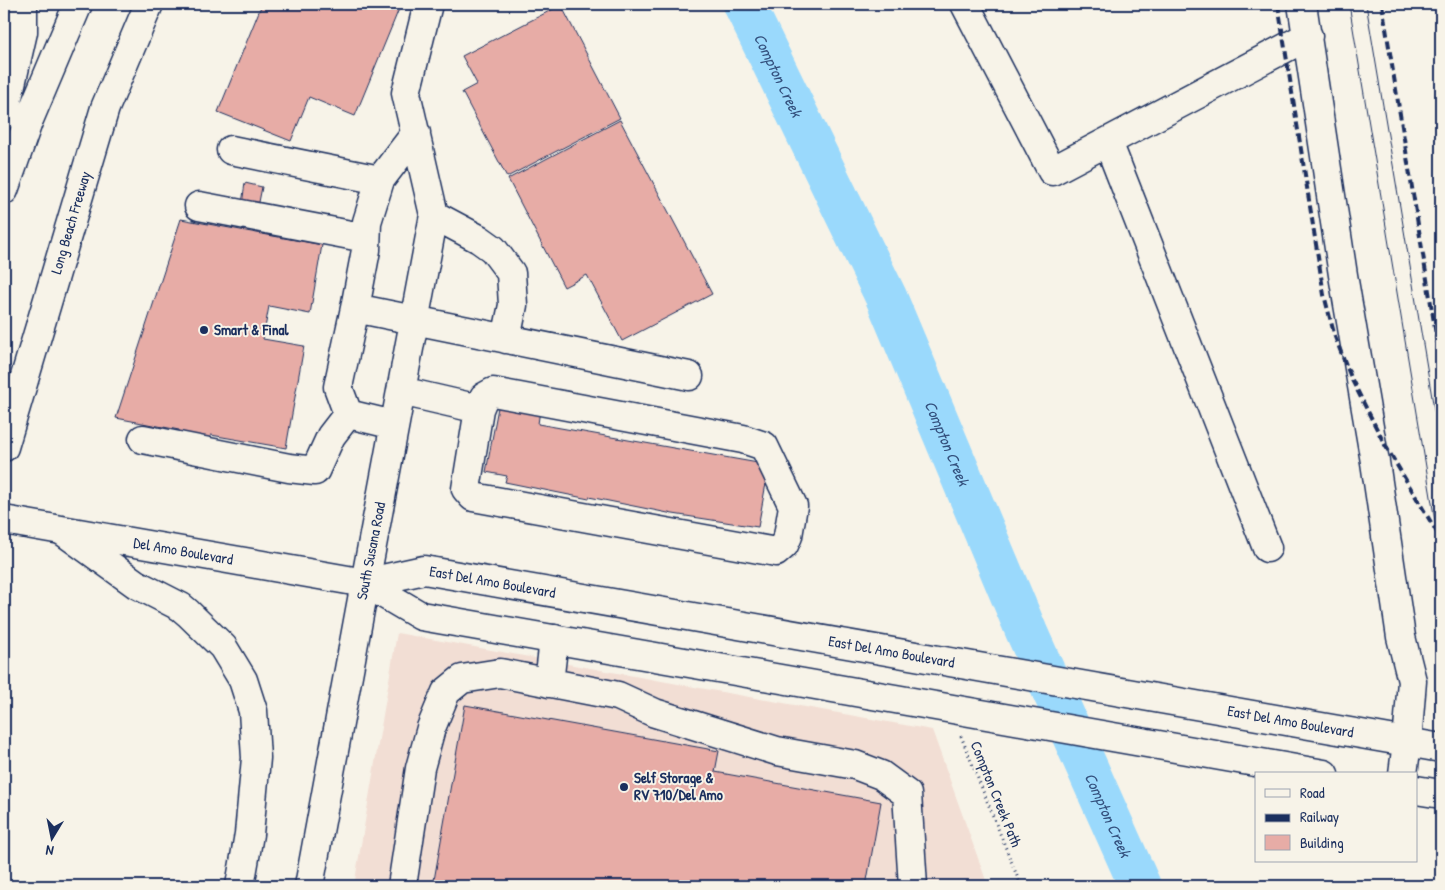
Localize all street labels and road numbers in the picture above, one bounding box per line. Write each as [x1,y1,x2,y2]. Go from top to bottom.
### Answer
street label: Long Beach Freeway [45,169,96,277]
street label: South Susana Road [351,500,390,602]
street label: Del Amo Boulevard [132,532,235,570]
street label: East Del Amo Boulevard [428,560,557,603]
street label: East Del Amo Boulevard [827,630,956,673]
street label: East Del Amo Boulevard [1226,700,1355,743]
street label: Compton Creek Path [966,738,1027,850]

